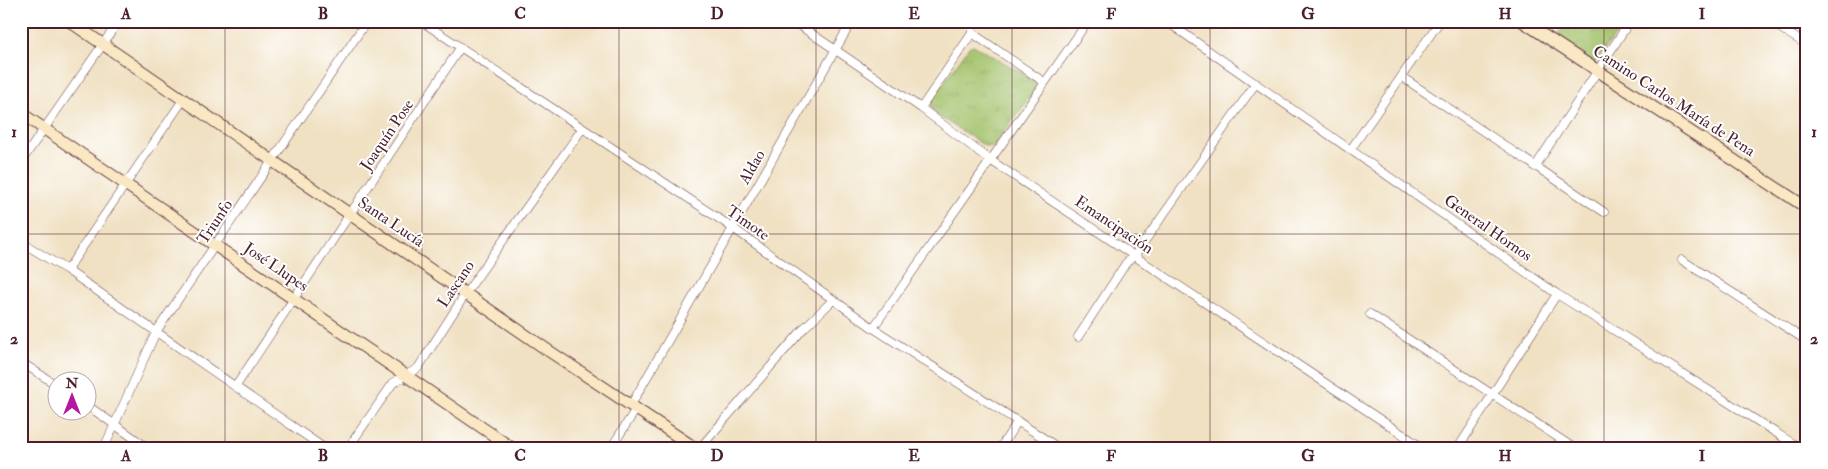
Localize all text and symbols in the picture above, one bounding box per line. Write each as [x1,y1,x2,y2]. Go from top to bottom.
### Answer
text: A [120,4,132,24]
text: B [318,4,328,24]
text: C [514,4,526,24]
text: D [710,4,724,24]
text: E [908,4,920,24]
text: F [1106,4,1116,24]
text: G [1301,4,1315,24]
text: H [1498,4,1512,24]
text: I [1699,4,1706,24]
street label: Camino Carlos María de Pena [1589,41,1759,161]
street label: Joaquín Pose [355,95,419,176]
text: 1 [11,122,17,142]
text: 1 [1811,122,1817,142]
street label: Aldao [734,146,770,189]
street label: General Hornos [1440,190,1536,266]
street label: Emancipación [1070,191,1157,259]
street label: Santa Lucía [354,192,428,252]
street label: Triunfo [193,196,237,248]
street label: Timote [723,201,774,245]
street label: José Llupes [239,238,312,297]
street label: Lascano [433,256,479,311]
text: 2 [10,329,18,349]
text: 2 [1810,329,1818,349]
north arrow [48,372,98,422]
text: N [65,375,79,392]
text: A [120,446,132,466]
text: B [318,446,328,466]
text: C [514,446,526,466]
text: D [710,446,724,466]
text: E [908,446,920,466]
text: F [1106,446,1116,466]
text: G [1301,446,1315,466]
text: H [1498,446,1512,466]
text: I [1699,446,1706,466]

